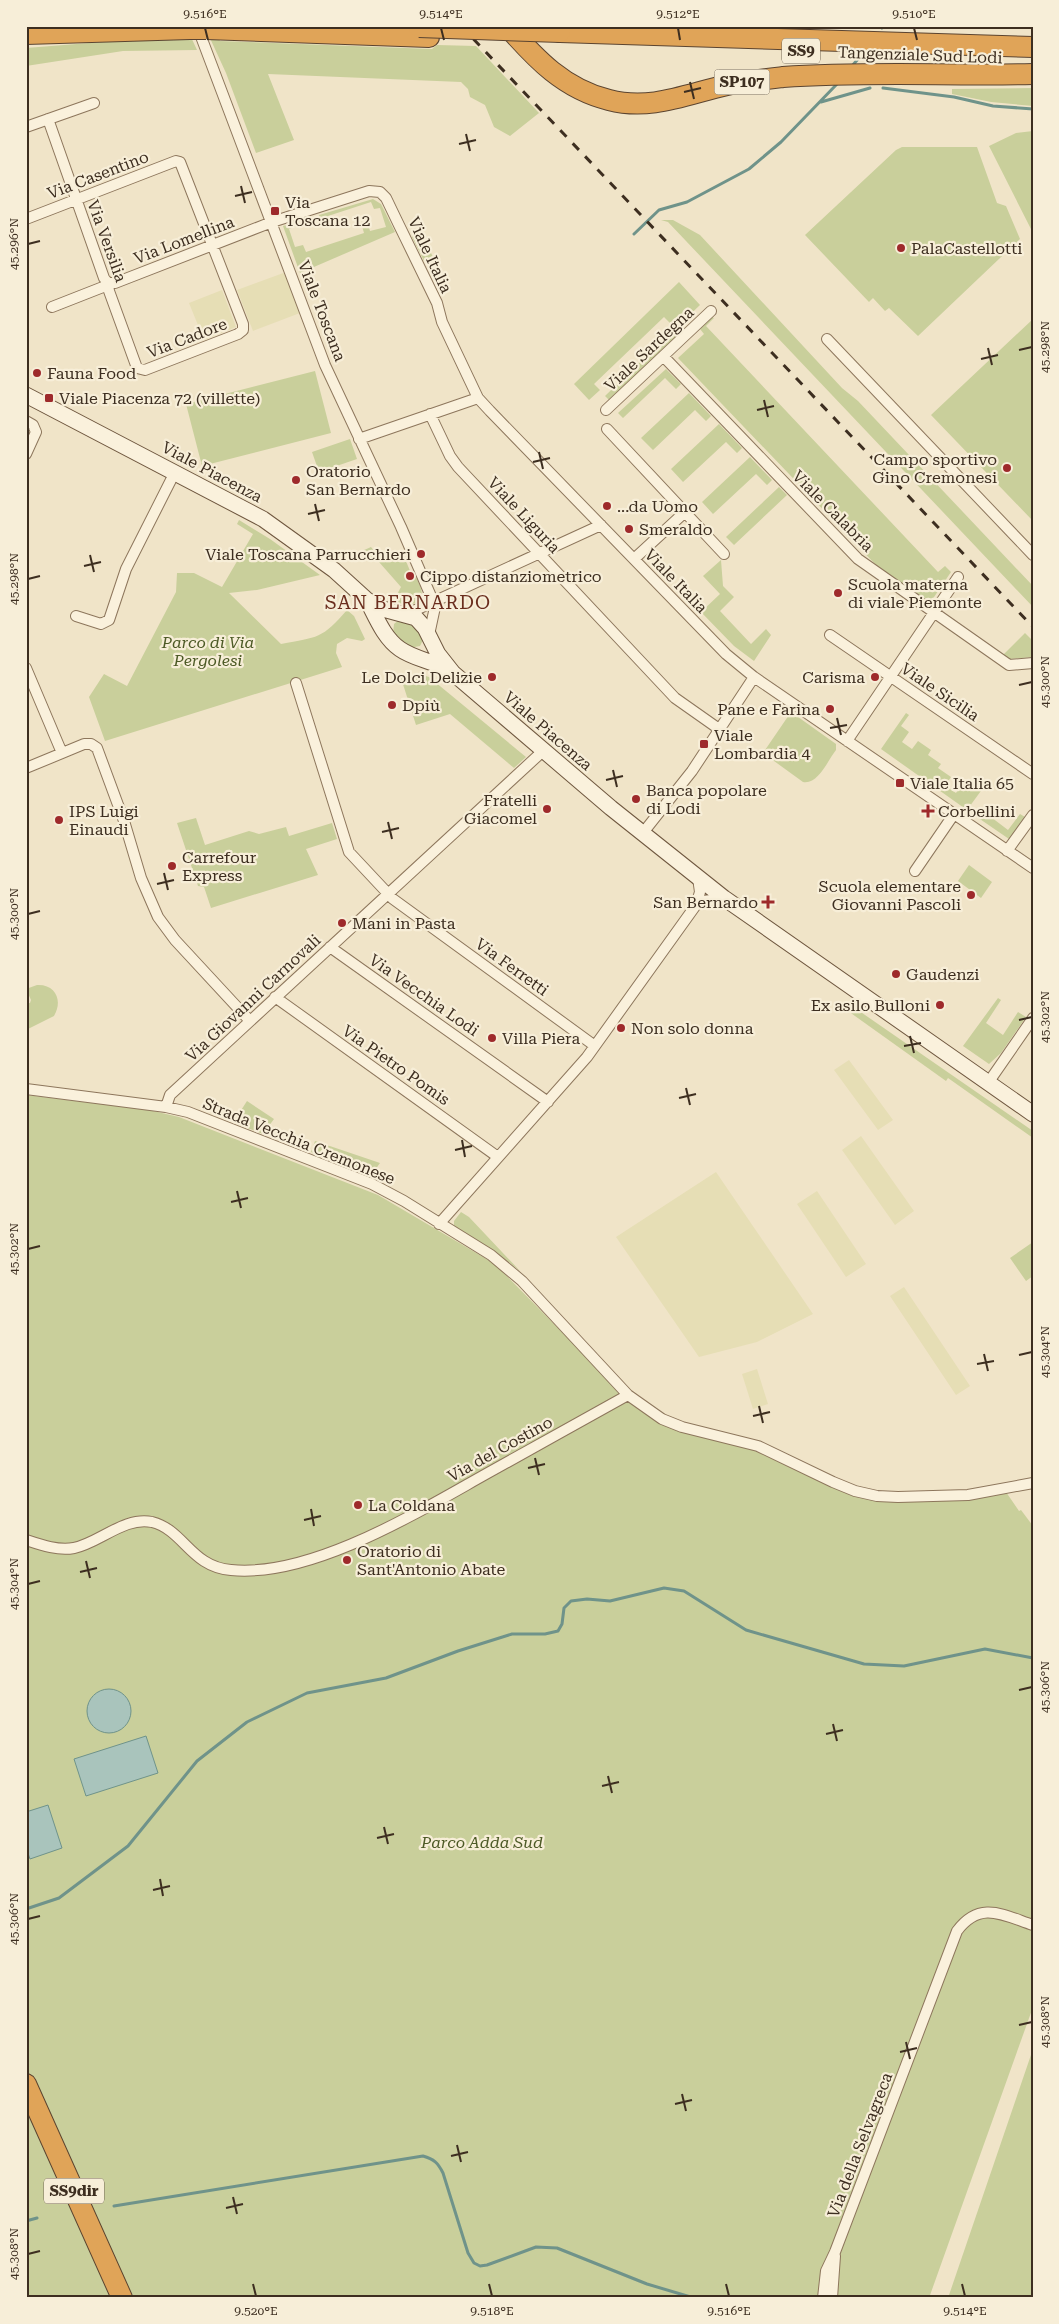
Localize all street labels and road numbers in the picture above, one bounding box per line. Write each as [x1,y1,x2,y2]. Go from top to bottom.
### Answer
road number: SS9 [782,38,820,64]
street label: Tangenziale Sud Lodi [837,43,1003,67]
road number: SP107 [714,70,770,94]
street label: Via Casentino [45,147,152,203]
street label: Via Versilia [83,197,131,285]
street label: Via Lomellina [131,212,237,268]
street label: Viale Italia [404,214,456,296]
street label: Viale Toscana [294,258,350,364]
street label: Viale Sardegna [600,303,698,395]
street label: Via Cadore [144,314,230,362]
street label: Viale Piacenza [159,438,266,507]
street label: Viale Calabria [788,466,878,556]
street label: Viale Liguria [484,473,564,557]
street label: Viale Italia [641,545,712,617]
street label: Viale Sicilia [897,659,983,725]
street label: Viale Piacenza [500,687,596,775]
street label: Via Giovanni Carnovali [182,930,324,1066]
street label: Via Ferretti [472,934,552,1000]
street label: Via Vecchia Lodi [366,950,482,1040]
street label: Via Pietro Pomis [339,1021,454,1109]
street label: Strada Vecchia Cremonese [200,1094,398,1188]
street label: Via del Costino [444,1412,556,1486]
street label: Via della Selvagreca [824,2069,897,2220]
road number: SS9dir [44,2178,104,2204]

